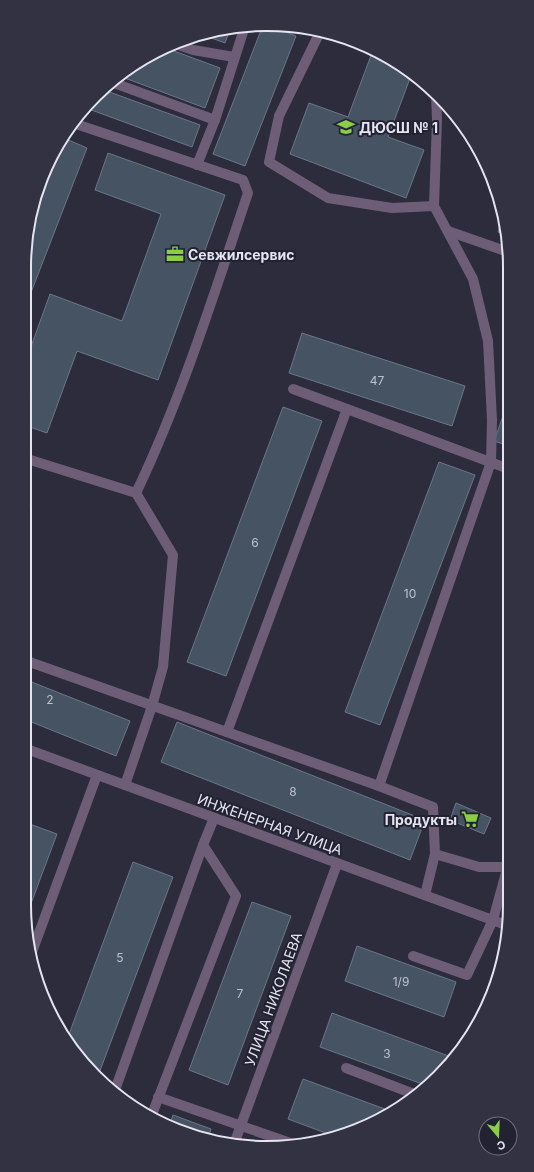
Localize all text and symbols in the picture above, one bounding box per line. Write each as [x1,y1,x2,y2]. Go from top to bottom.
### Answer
school or university icon: ДЮСШ № 1 [336,117,356,137]
place label: ДЮСШ № 1 [359,119,438,136]
office icon: Севжилсервис [165,244,185,264]
place label: Севжилсервис [188,246,294,263]
house number: 47 [370,373,384,388]
house number: 6 [251,535,259,550]
house number: 10 [404,586,416,601]
house number: 2 [46,692,54,707]
house number: 8 [289,784,297,799]
street label: ИНЖЕНЕРНАЯ УЛИЦА [195,790,345,858]
supermarket icon: Продукты [460,809,480,829]
place label: Продукты [385,811,457,828]
street label: УЛИЦА НИКОЛАЕВА [241,929,305,1068]
house number: 5 [116,950,124,965]
house number: 1/9 [393,974,409,989]
house number: 7 [237,986,244,1001]
house number: 3 [383,1046,391,1061]
north arrow [478,1116,518,1156]
text: С [495,1138,507,1153]

